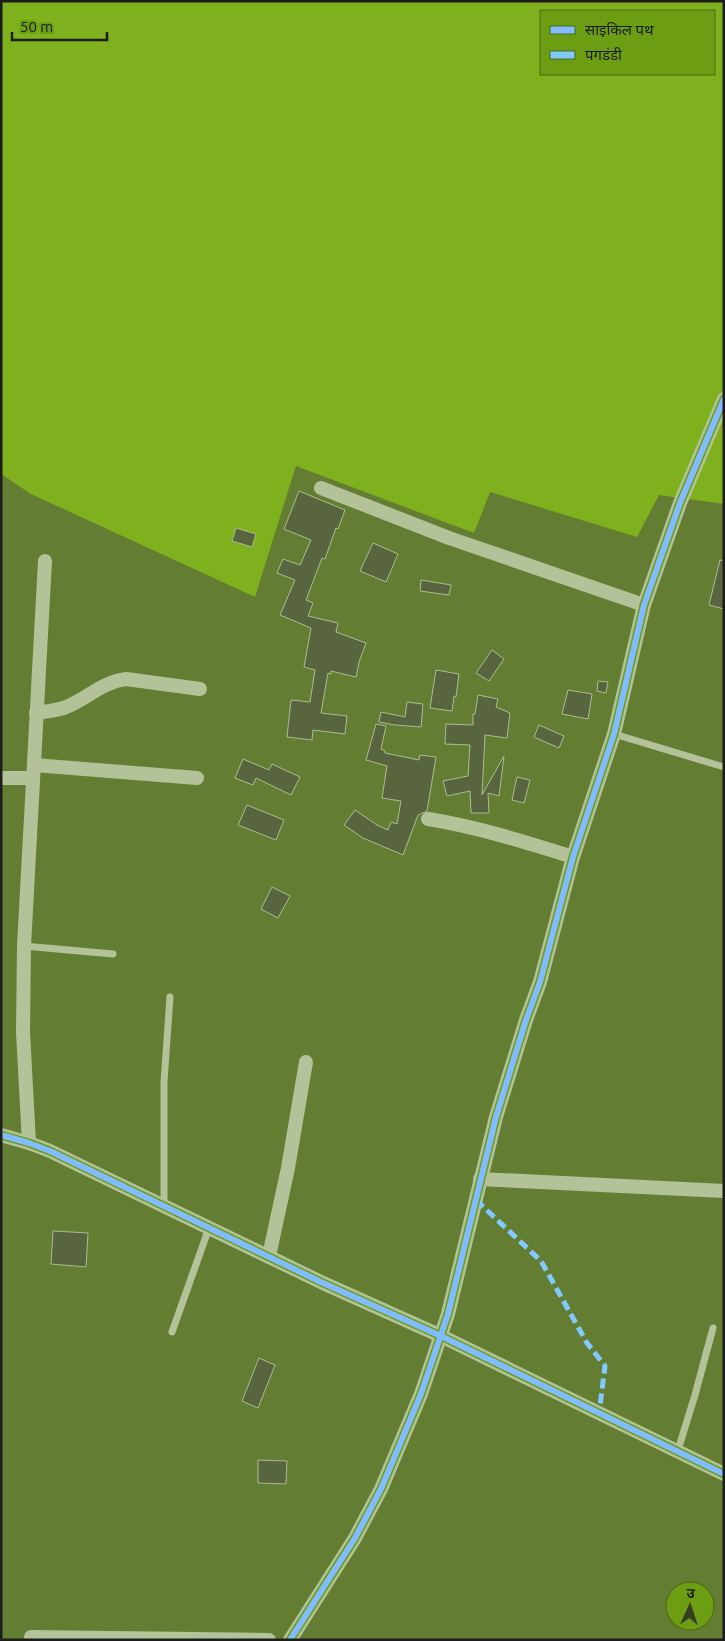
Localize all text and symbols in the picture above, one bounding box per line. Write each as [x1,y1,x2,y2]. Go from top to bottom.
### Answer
scale bar [12,10,108,42]
legend [540,10,715,75]
text: 50 m [20,18,53,35]
text: साइकिल पथ [585,21,654,38]
text: पगडंडी [585,46,623,63]
north arrow [665,1581,715,1631]
text: उ [686,1585,696,1601]

